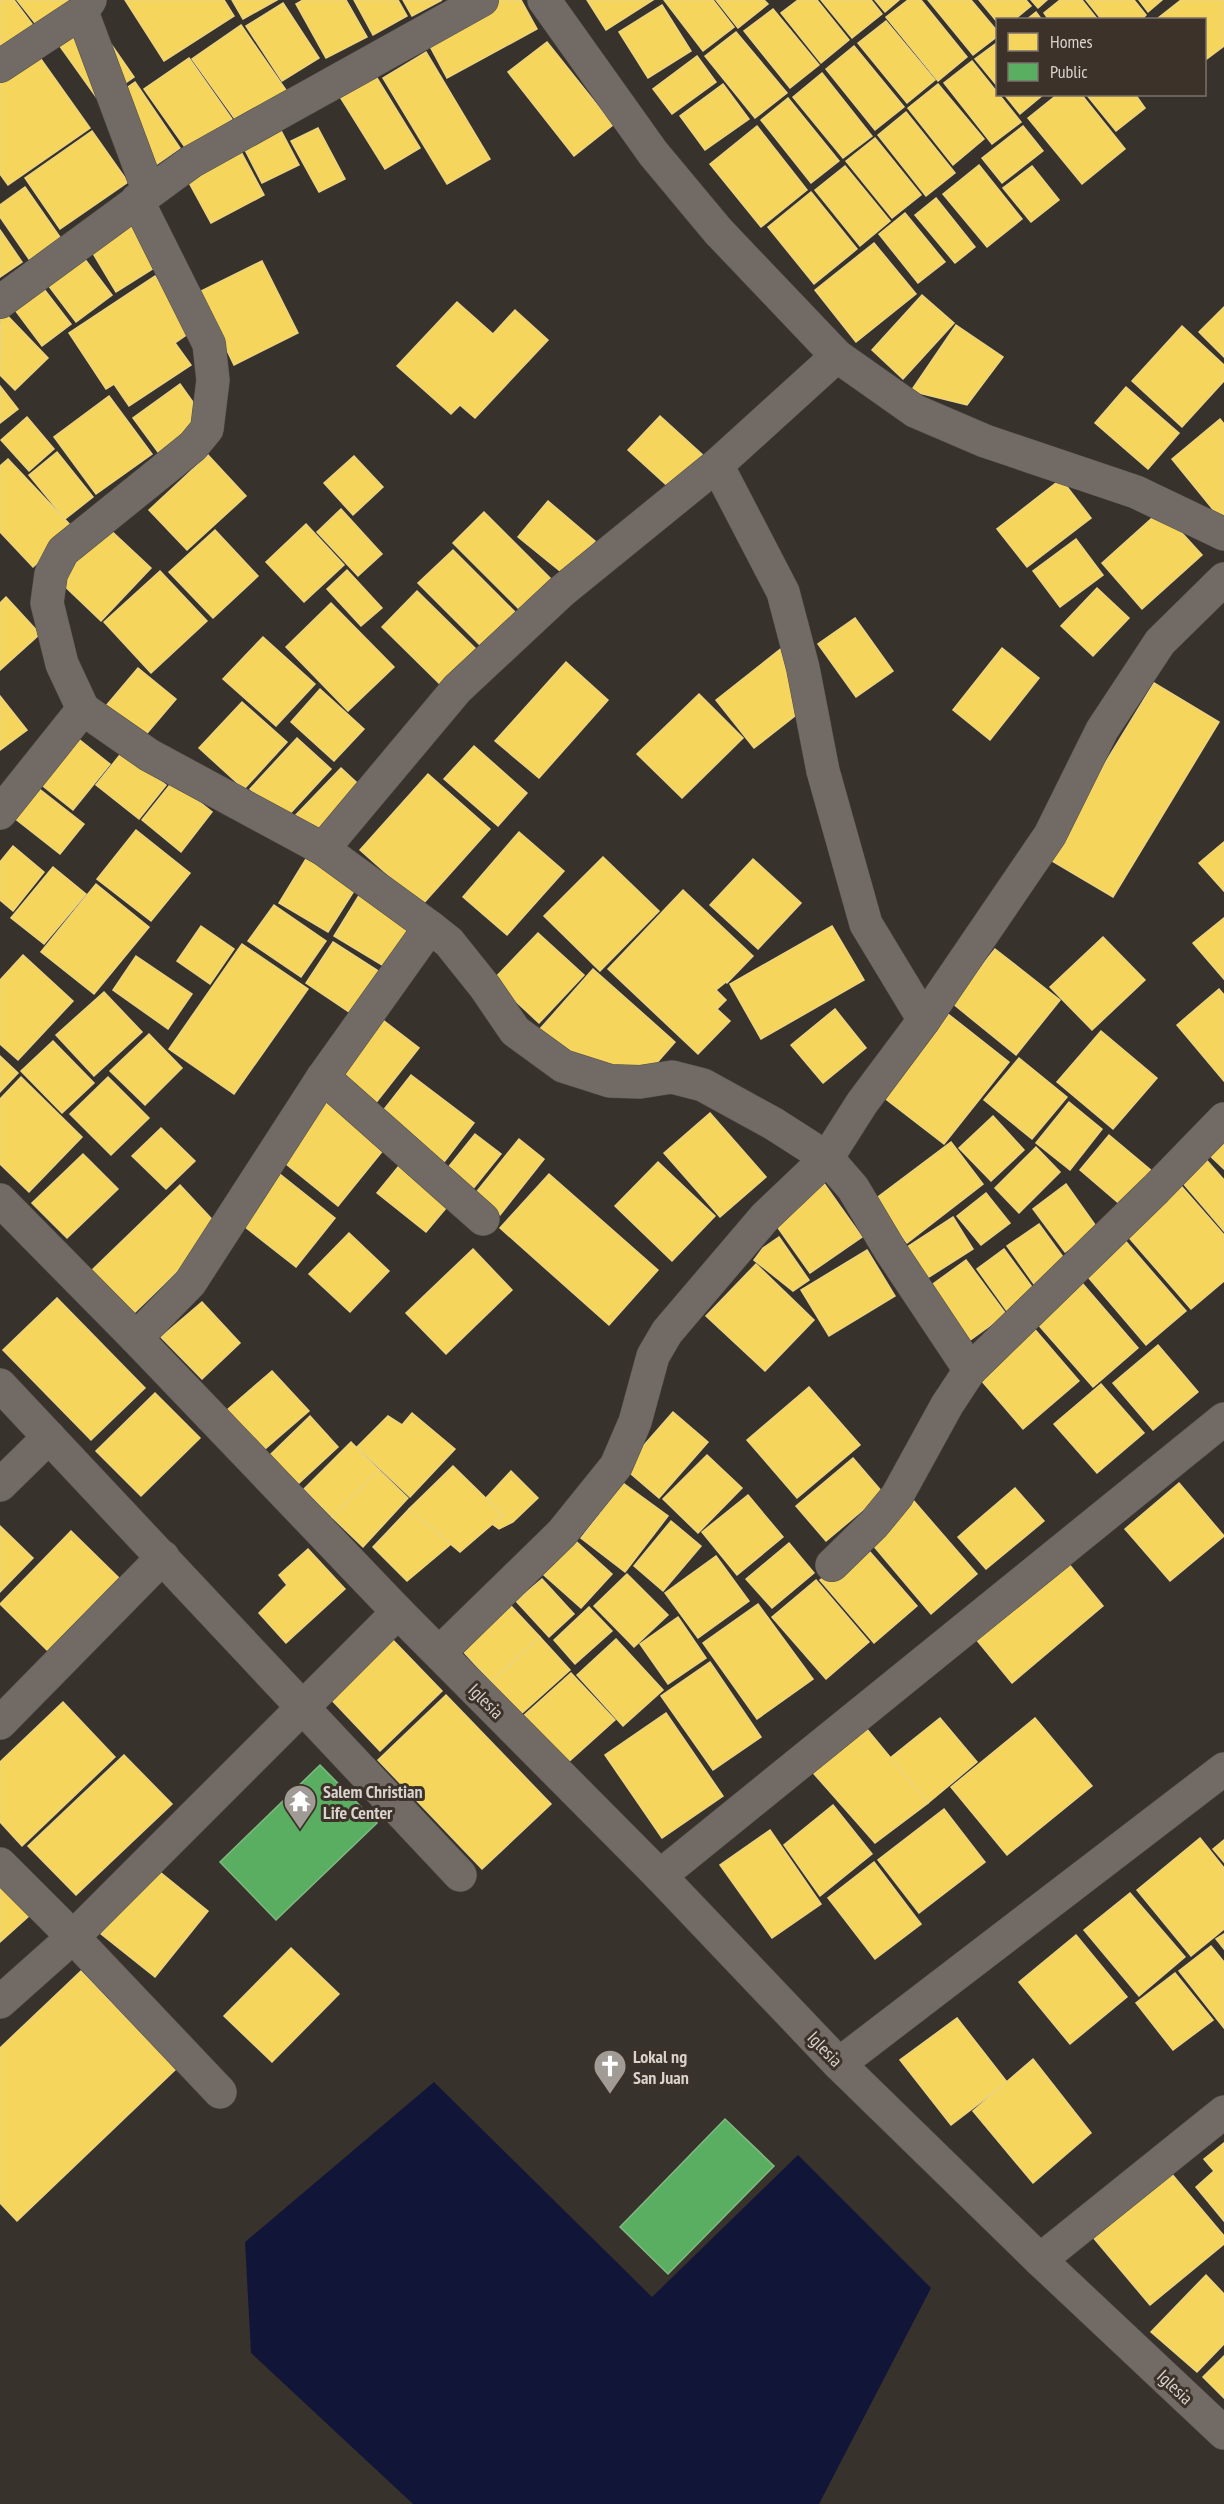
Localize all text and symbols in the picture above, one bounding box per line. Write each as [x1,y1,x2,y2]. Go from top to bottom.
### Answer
legend [996,18,1206,96]
text: Homes [1050,30,1093,53]
text: Public [1050,60,1088,83]
street label: Iglesia [463,1678,509,1724]
place label: Salem Christian Life Center [323,1780,423,1824]
temple icon: Salem Christian Life Center [282,1783,318,1830]
street label: Iglesia [803,2026,847,2072]
place label: Lokal ng San Juan [633,2045,689,2089]
church icon: Lokal ng San Juan [592,2048,628,2095]
street label: Iglesia [1152,2365,1198,2409]

